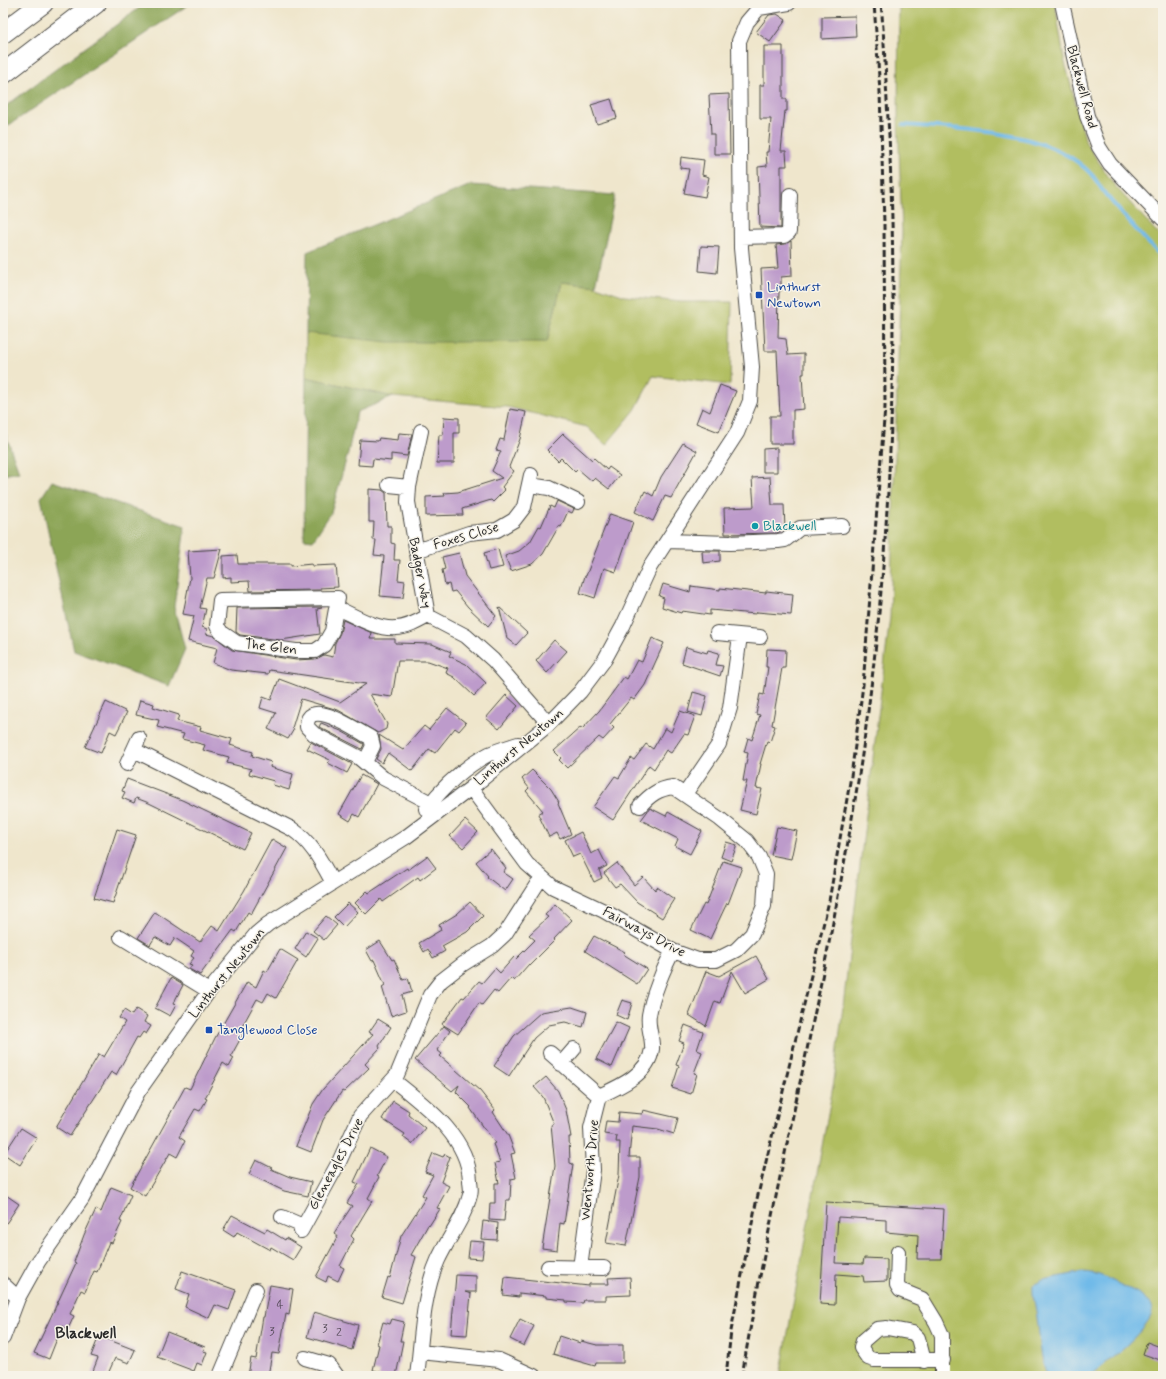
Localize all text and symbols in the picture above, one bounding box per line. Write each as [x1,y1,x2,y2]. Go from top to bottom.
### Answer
street label: Blackwell Road [1062,43,1102,131]
place label: Linthurst Newtown [767,278,821,312]
marker: Linthurst Newtown [754,290,764,300]
place label: Blackwell [763,517,817,535]
street label: Foxes Close [431,518,501,554]
marker: Blackwell [750,521,760,531]
street label: Badger Way [403,536,436,610]
street label: The Glen [244,635,298,659]
street label: Linthurst Newtown [470,704,568,790]
street label: Fairways Drive [599,903,689,961]
street label: Linthurst Newtown [185,924,269,1022]
place label: Tanglewood Close [217,1021,318,1040]
marker: Tanglewood Close [204,1025,214,1035]
street label: Gleneagles Drive [304,1115,368,1213]
street label: Wentworth Drive [577,1119,603,1221]
house number: 4 [277,1297,284,1313]
house number: 3 [322,1321,328,1337]
district label: Blackwell [55,1323,117,1344]
house number: 3 [269,1324,275,1340]
house number: 2 [336,1325,342,1341]

